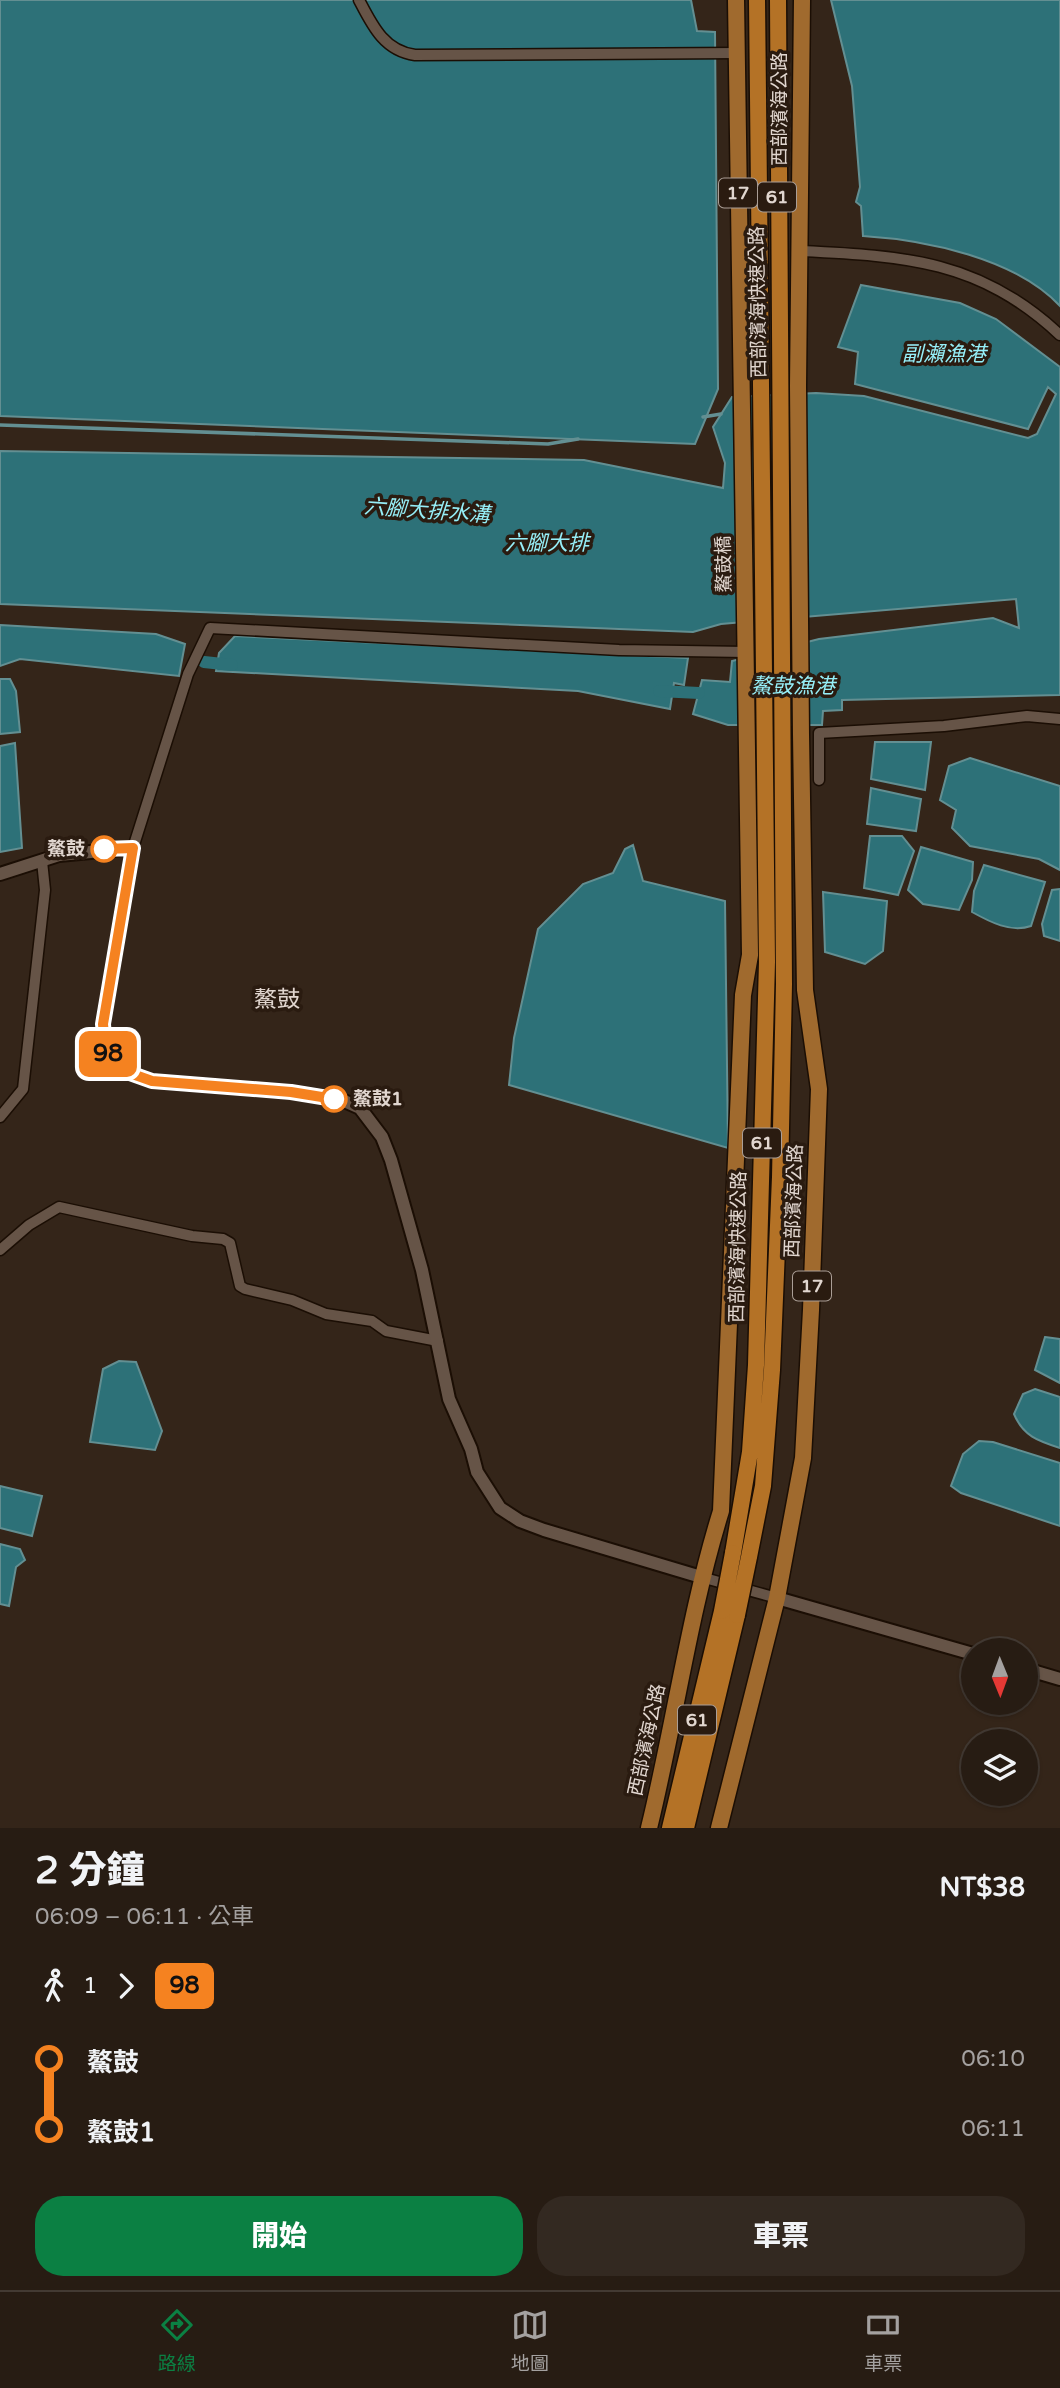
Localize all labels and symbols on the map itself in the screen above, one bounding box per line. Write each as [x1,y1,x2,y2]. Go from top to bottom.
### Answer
street label: 西部濱海公路 [769,52,791,166]
road number: 17 [719,178,757,208]
road number: 61 [758,182,796,212]
street label: 西部濱海快速公路 [746,226,770,378]
water label: 副瀨漁港 [902,342,989,367]
water label: 六腳大排水溝 [363,494,494,528]
water label: 六腳大排 [505,531,592,556]
street label: 鰲鼓橋 [713,535,735,593]
water label: 鰲鼓漁港 [751,674,838,699]
marker: 鰲鼓 [91,836,117,862]
place label: 鰲鼓 [47,838,85,860]
district label: 鰲鼓 [254,986,300,1014]
line badge: 98 [76,1031,140,1077]
marker: 鰲鼓1 [321,1086,347,1112]
place label: 鰲鼓1 [353,1088,403,1110]
road number: 61 [743,1128,781,1158]
street label: 西部濱海公路 [781,1144,807,1258]
street label: 西部濱海快速公路 [726,1171,750,1323]
road number: 17 [793,1272,831,1301]
north arrow [961,1638,1038,1715]
street label: 西部濱海公路 [624,1682,670,1798]
road number: 61 [678,1706,716,1735]

